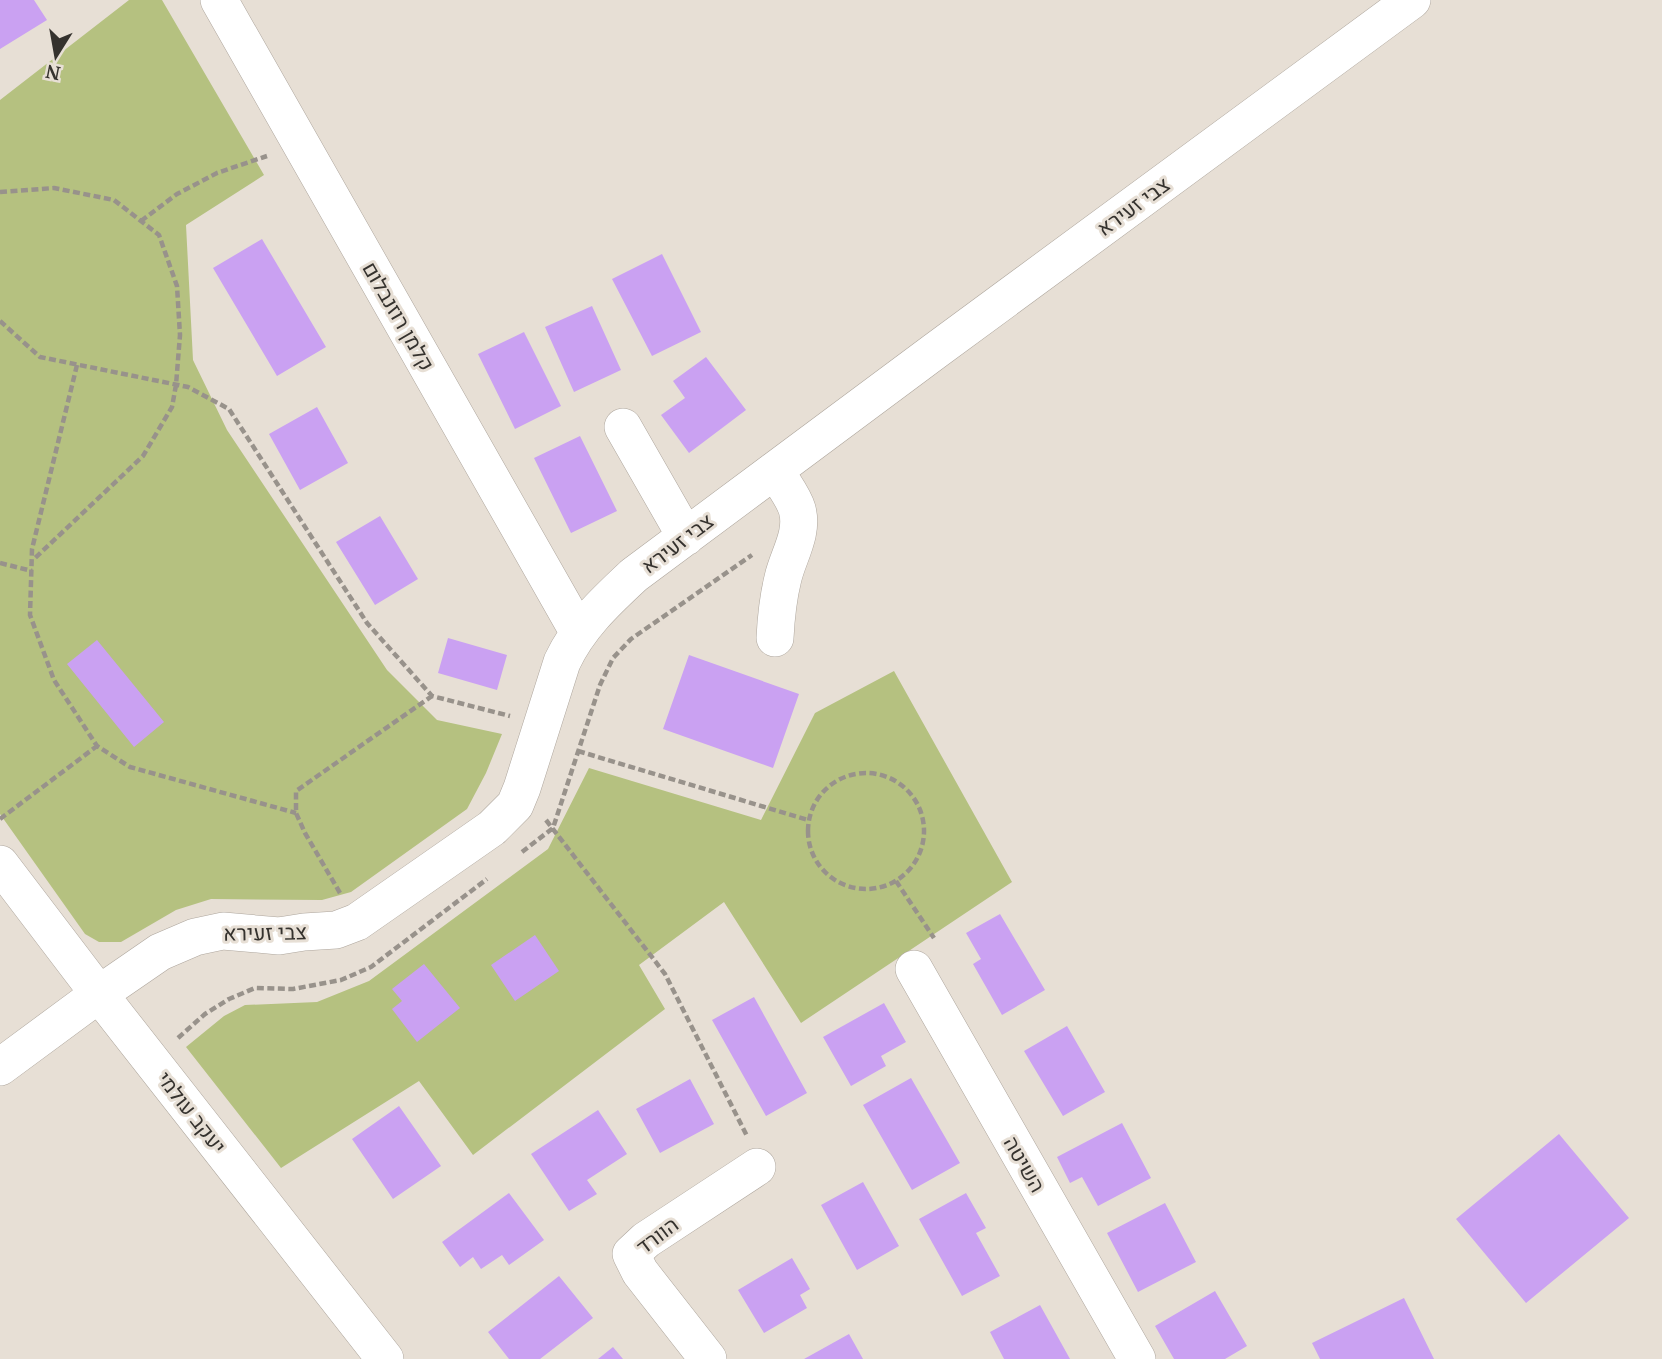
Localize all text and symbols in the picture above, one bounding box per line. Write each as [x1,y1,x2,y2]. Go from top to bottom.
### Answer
north arrow [21,21,91,91]
text: N [43,59,62,87]
street label: צבי זעירא [1091,170,1175,242]
street label: קלמן רוזנבלום [357,257,441,375]
street label: צבי זעירא [635,507,719,579]
street label: צבי זעירא [223,917,307,947]
street label: יעקב עולמי [151,1065,233,1159]
street label: השיטה [998,1131,1052,1197]
street label: הוורד [630,1210,684,1260]

